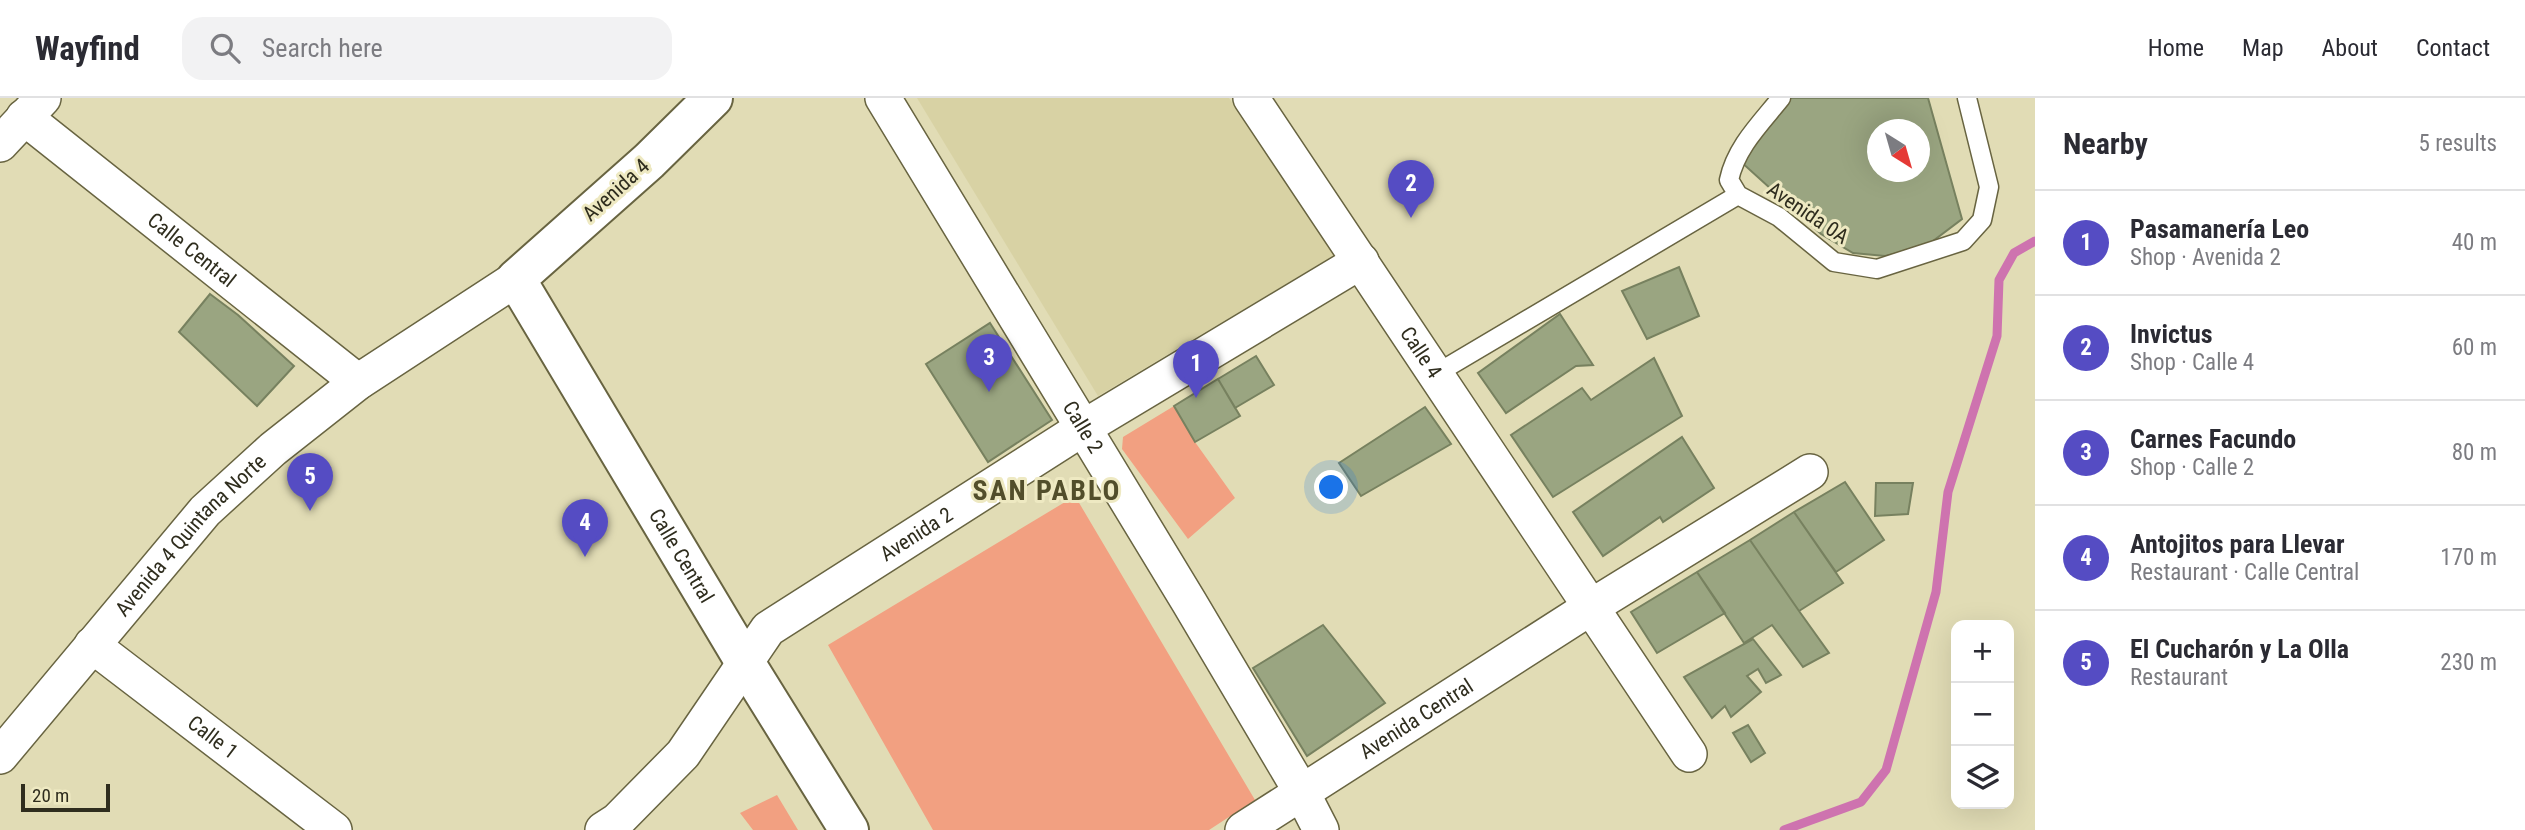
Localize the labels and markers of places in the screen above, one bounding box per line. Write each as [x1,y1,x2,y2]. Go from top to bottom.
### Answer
pin: 2 [1388,160,1434,218]
pin: 3 [966,334,1012,392]
pin: 1 [1173,340,1219,398]
pin: 5 [287,453,333,511]
pin: 4 [562,499,608,557]

